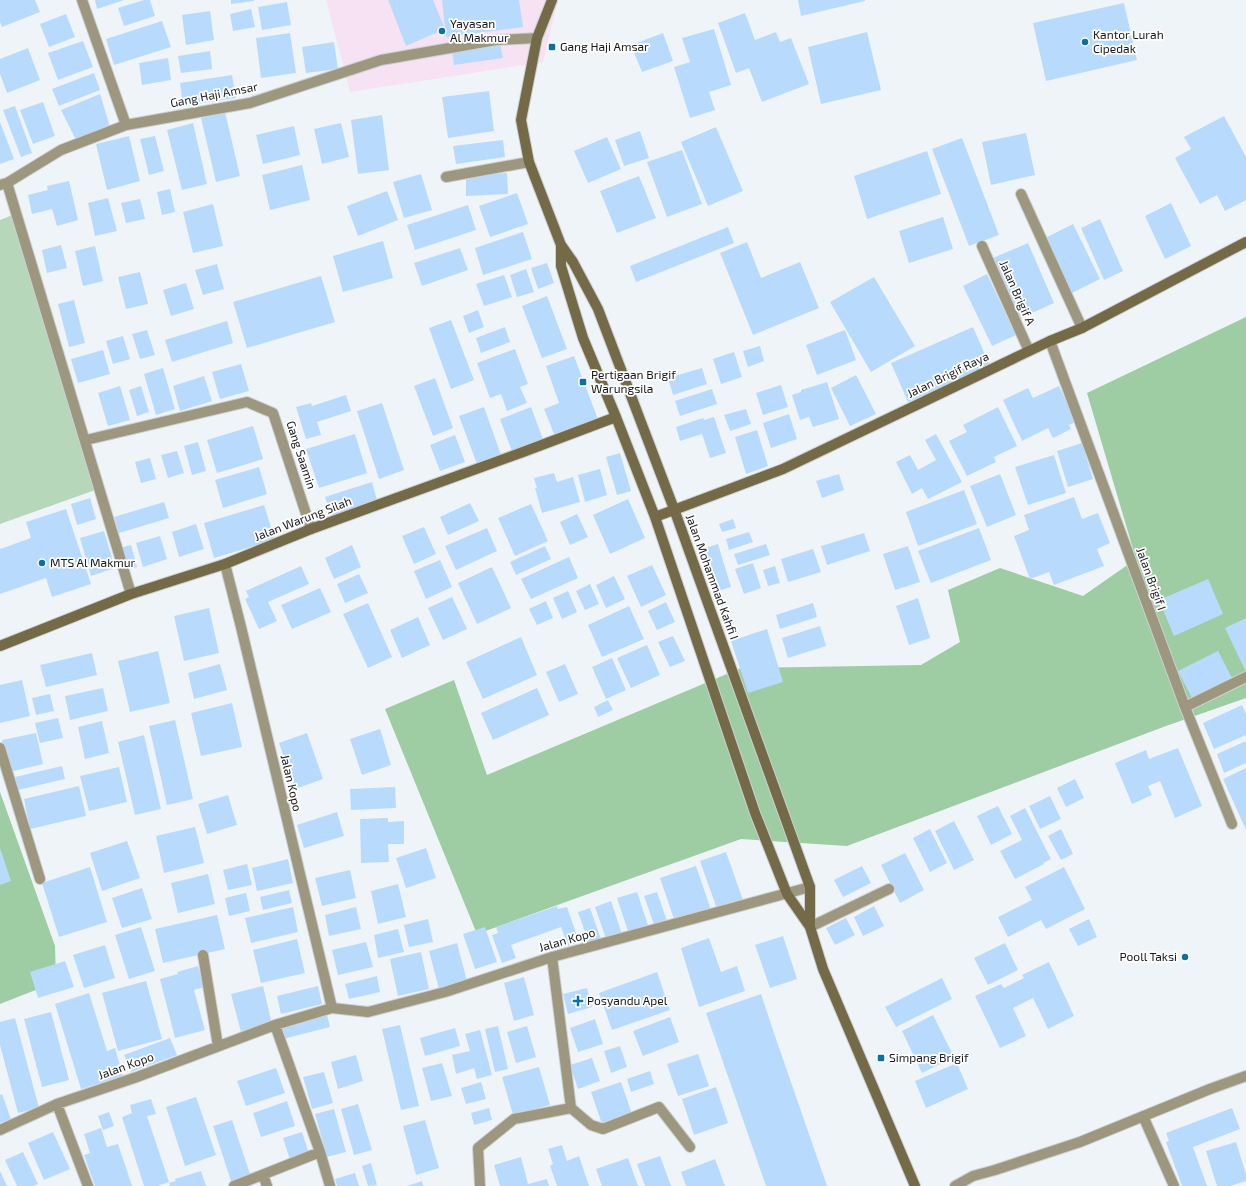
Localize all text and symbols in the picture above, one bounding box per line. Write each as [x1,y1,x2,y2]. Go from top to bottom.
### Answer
place label: Yayasan Al Makmur [450,16,509,44]
marker: Yayasan Al Makmur [437,26,447,36]
place label: Kantor Lurah Cipedak [1093,27,1164,55]
marker: Kantor Lurah Cipedak [1080,37,1090,47]
place label: Gang Haji Amsar [560,39,649,54]
marker: Gang Haji Amsar [547,42,557,52]
street label: Gang Haji Amsar [169,79,259,110]
street label: Jalan Brigif A [997,258,1039,328]
street label: Jalan Brigif Raya [904,348,991,400]
place label: Pertigaan Brigif Warungsila [591,367,676,395]
marker: Pertigaan Brigif Warungsila [578,377,588,387]
street label: Gang Saamin [284,419,320,491]
street label: Jalan Warung Silah [252,493,353,543]
street label: Jalan Mohammad Kahfi I [684,512,742,641]
street label: Jalan Brigif I [1134,545,1170,612]
place label: MTS Al Makmur [50,555,136,569]
marker: MTS Al Makmur [37,558,47,568]
street label: Jalan Kopo [279,753,305,813]
street label: Jalan Kopo [537,924,597,954]
place label: Pooll Taksi [1120,949,1177,963]
marker: Pooll Taksi [1180,952,1190,962]
place label: Posyandu Apel [587,993,668,1007]
marker: Posyandu Apel [572,995,584,1007]
street label: Jalan Kopo [96,1049,155,1082]
place label: Simpang Brigif [889,1050,969,1064]
marker: Simpang Brigif [876,1053,886,1063]

